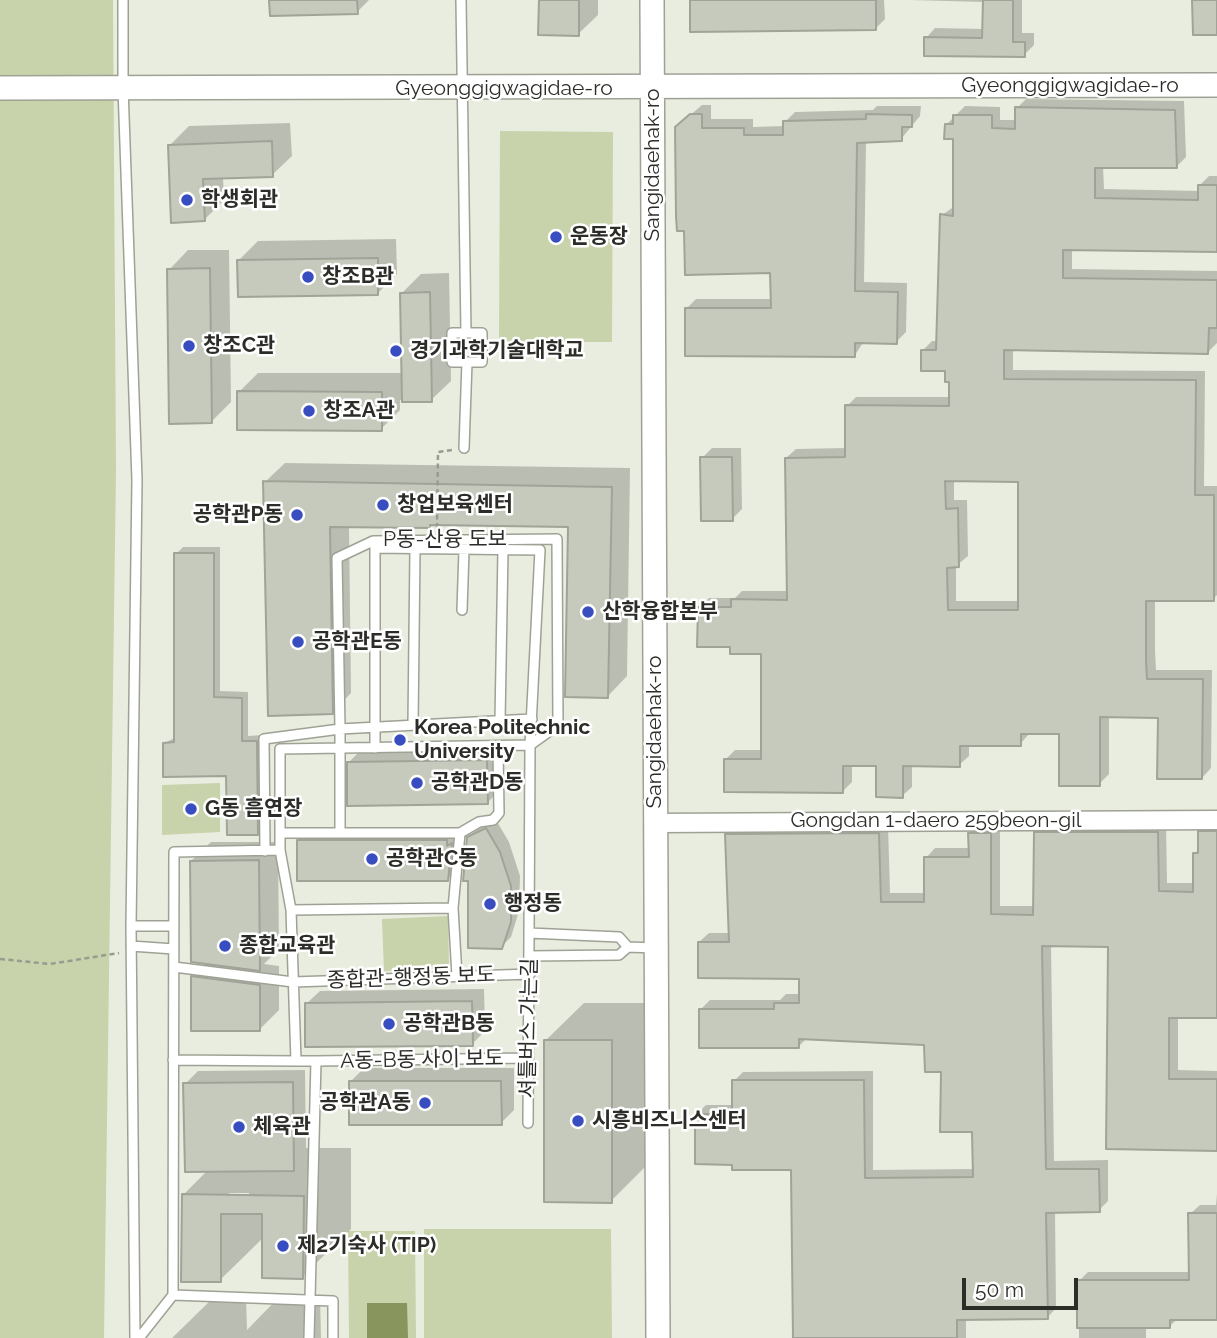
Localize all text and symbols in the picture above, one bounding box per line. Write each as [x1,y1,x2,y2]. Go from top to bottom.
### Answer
street label: Gyeonggigwagidae-ro [961,73,1179,99]
street label: Gyeonggigwagidae-ro [395,76,613,102]
street label: Sangidaehak-ro [640,88,666,242]
place label: 학생회관 [201,187,278,213]
marker: 학생회관 [179,192,195,208]
place label: 운동장 [570,224,628,250]
marker: 운동장 [548,229,564,245]
place label: 창조B관 [322,264,394,290]
marker: 창조B관 [300,269,316,285]
place label: 창조C관 [203,333,275,359]
marker: 창조C관 [181,338,197,354]
place label: 경기과학기술대학교 [410,338,584,364]
marker: 경기과학기술대학교 [388,343,404,359]
place label: 창조A관 [323,398,395,424]
marker: 창조A관 [301,403,317,419]
place label: 창업보육센터 [397,492,513,518]
marker: 창업보육센터 [375,497,391,513]
place label: 공학관P동 [193,502,283,528]
marker: 공학관P동 [289,507,305,523]
street label: P동-산융 도보 [383,527,507,553]
place label: 산학융합본부 [602,599,718,625]
marker: 산학융합본부 [580,604,596,620]
place label: 공학관E동 [312,629,402,655]
marker: 공학관E동 [290,634,306,650]
street label: Sangidaehak-ro [642,655,668,809]
place label: Korea Politechnic University [414,715,590,765]
marker: Korea Politechnic University [392,732,408,748]
place label: 공학관D동 [431,770,523,796]
marker: 공학관D동 [409,775,425,791]
place label: G동 흡연장 [205,796,303,822]
marker: G동 흡연장 [183,801,199,817]
street label: Gongdan 1-daero 259beon-gil [790,808,1082,834]
place label: 공학관C동 [386,846,478,872]
marker: 공학관C동 [364,851,380,867]
place label: 행정동 [504,891,562,917]
marker: 행정동 [482,896,498,912]
place label: 종합교육관 [239,933,336,959]
marker: 종합교육관 [217,938,233,954]
street label: 셔틀버스 가는길 [515,957,543,1099]
street label: 종합관-행정동 보도 [326,962,496,994]
place label: 공학관B동 [403,1011,495,1037]
marker: 공학관B동 [381,1016,397,1032]
street label: A동-B동 사이 보도 [340,1046,504,1074]
place label: 공학관A동 [320,1090,411,1116]
marker: 공학관A동 [417,1095,433,1111]
place label: 시흥비즈니스센터 [592,1108,747,1134]
marker: 시흥비즈니스센터 [570,1113,586,1129]
place label: 체육관 [253,1114,311,1140]
marker: 체육관 [231,1119,247,1135]
place label: 제2기숙사 (TIP) [297,1233,436,1259]
marker: 제2기숙사 (TIP) [275,1238,291,1254]
scale bar [965,1264,1080,1308]
text: 50 m [975,1277,1024,1302]

